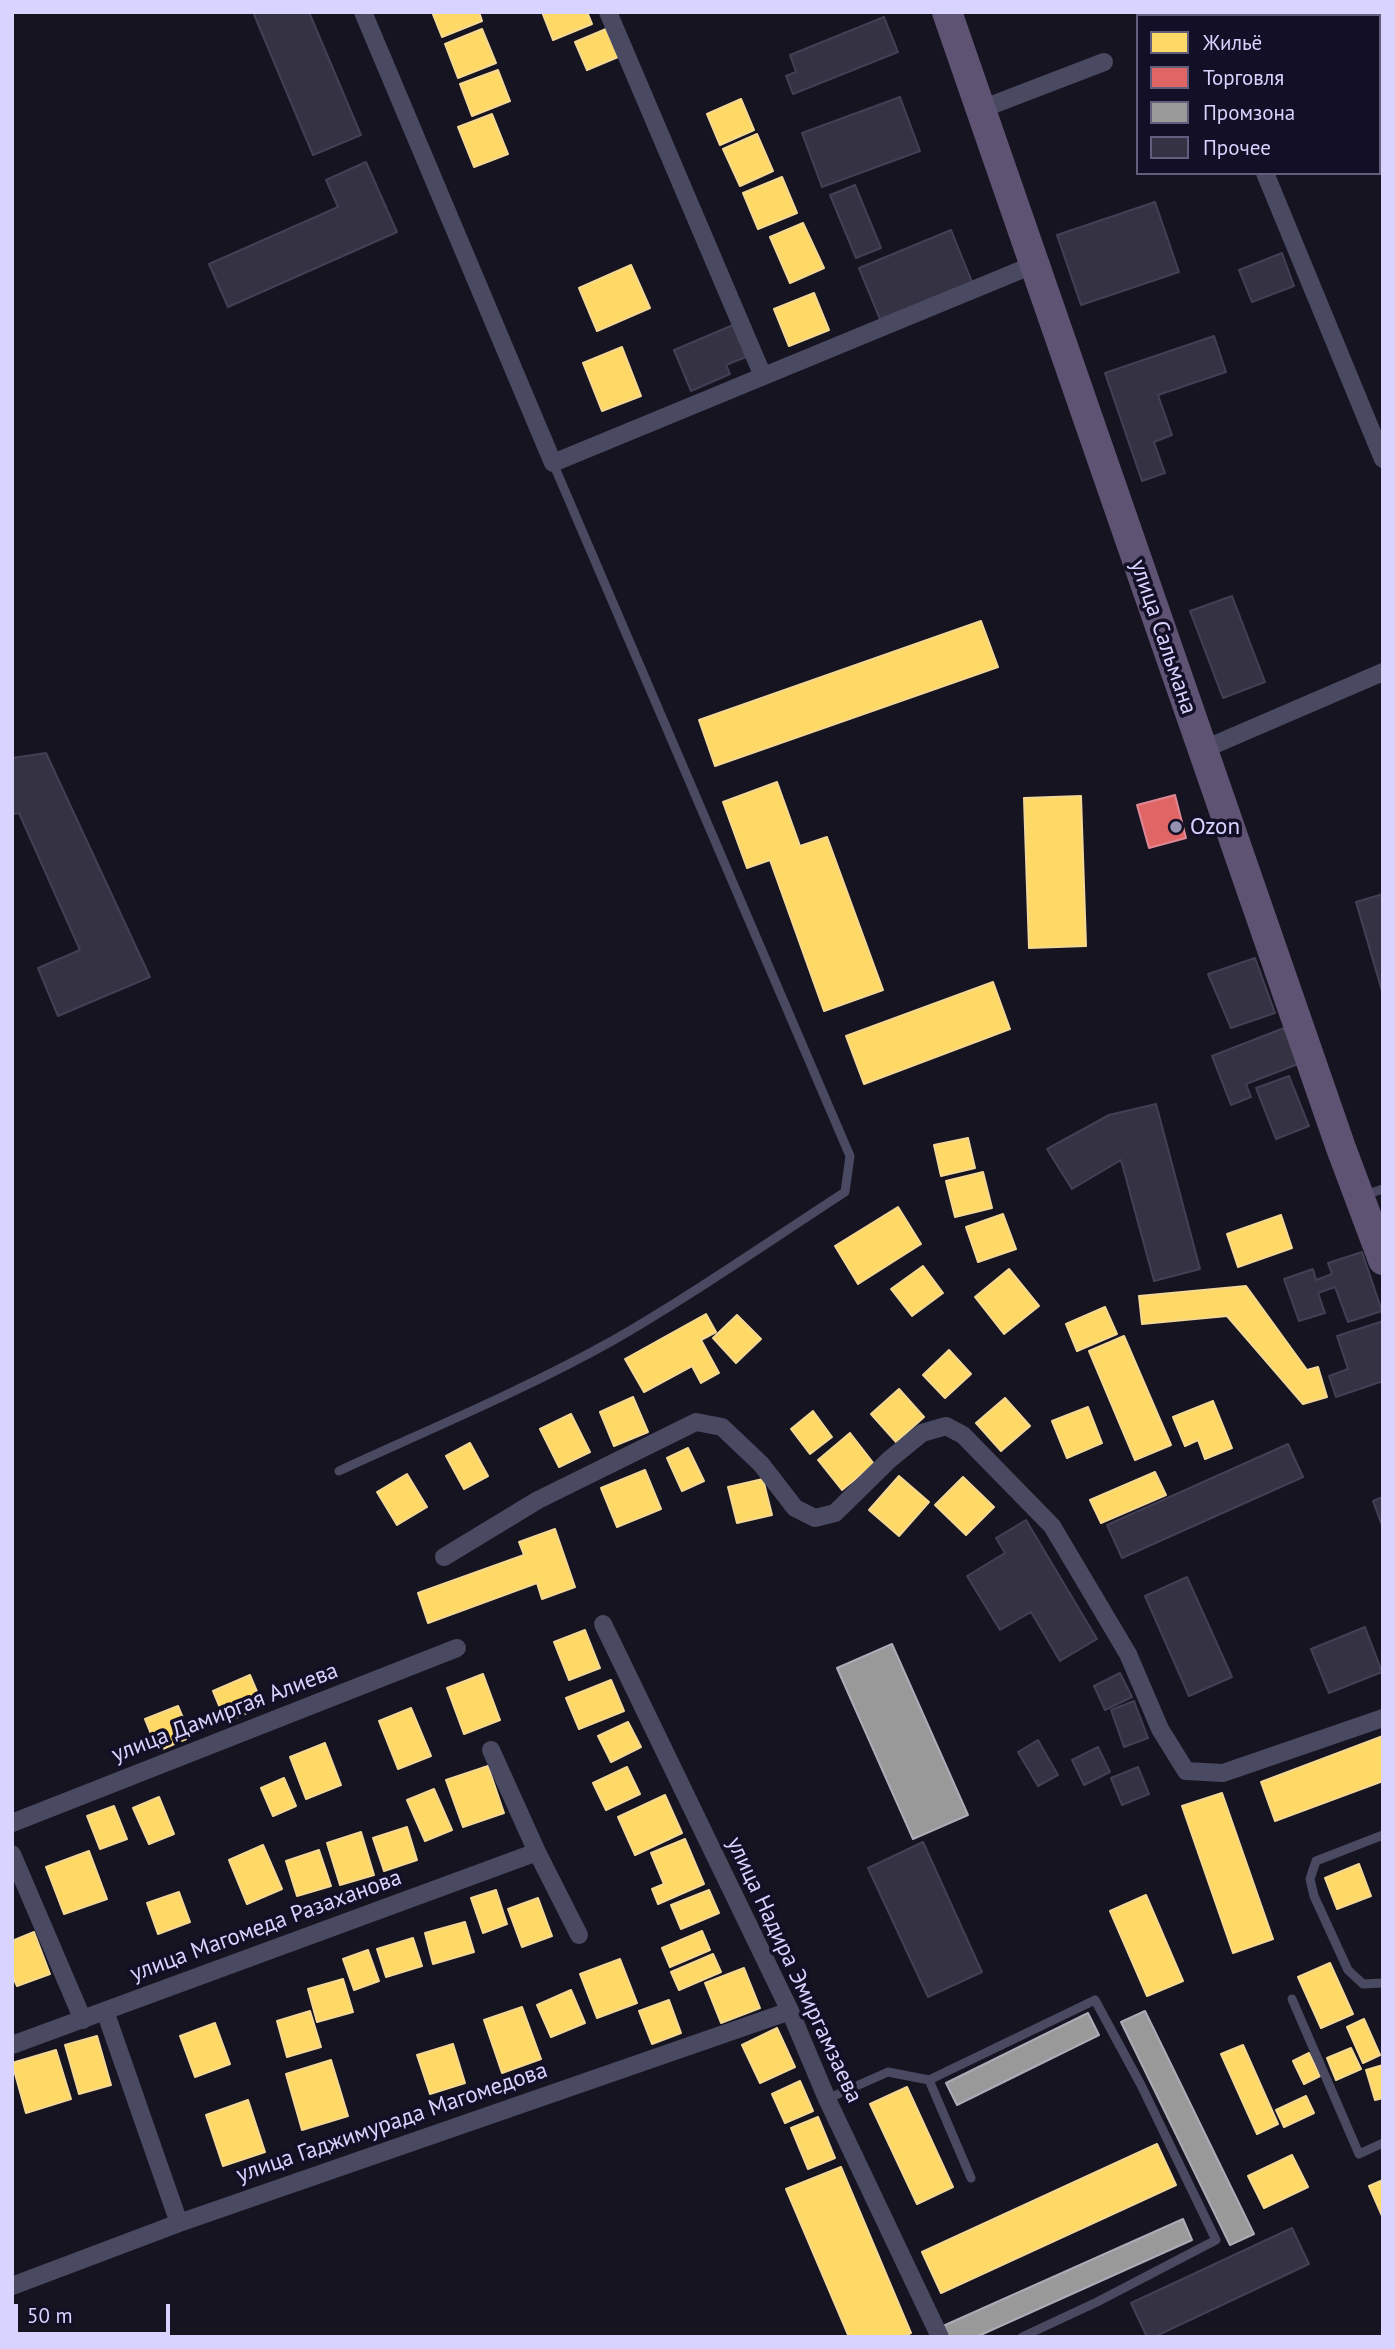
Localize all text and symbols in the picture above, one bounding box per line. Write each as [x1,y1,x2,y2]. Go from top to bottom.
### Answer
legend [1136,14,1381,175]
text: Жильё [1203,29,1262,56]
text: Торговля [1203,64,1284,91]
text: Промзона [1203,99,1295,126]
text: Прочее [1203,134,1271,161]
street label: улица Сальмана [1124,556,1202,718]
place label: Ozon [1190,813,1240,841]
marker: Ozon [1168,819,1184,835]
street label: улица Дамиргая Алиева [108,1657,342,1769]
street label: улица Надира Эмиргамзаева [720,1833,868,2107]
street label: улица Магомеда Разаханова [127,1864,405,1988]
street label: улица Гаджимурада Магомедова [233,2057,551,2189]
scale bar [18,2290,173,2334]
text: 50 m [27,2302,73,2329]

